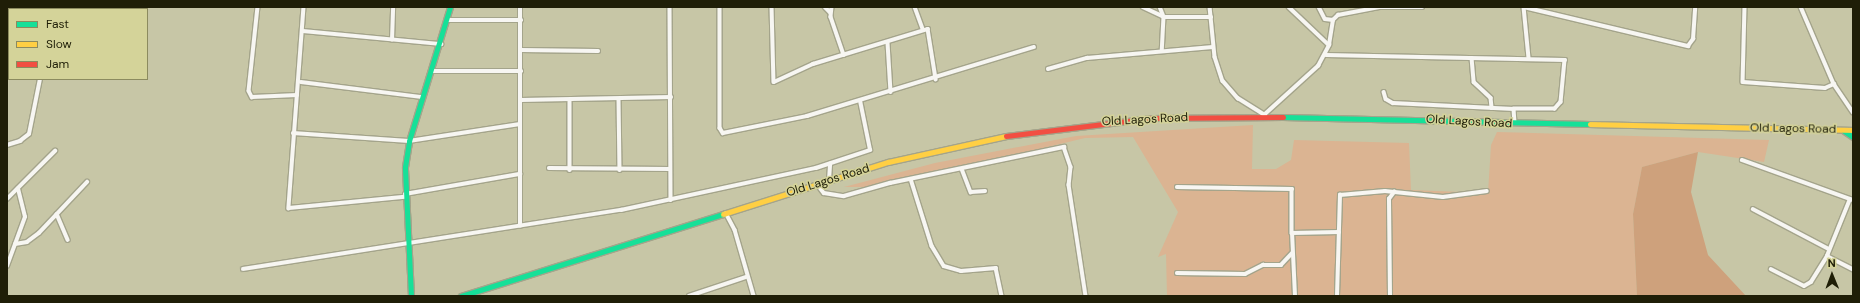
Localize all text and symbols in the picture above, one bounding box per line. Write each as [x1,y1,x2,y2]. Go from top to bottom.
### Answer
legend [8,8,148,80]
text: Fast [46,16,69,32]
text: Slow [46,36,72,52]
text: Jam [46,56,69,72]
street label: Old Lagos Road [1102,111,1188,129]
street label: Old Lagos Road [1426,113,1512,131]
street label: Old Lagos Road [1750,121,1836,137]
street label: Old Lagos Road [785,162,871,200]
north arrow [1812,255,1852,295]
text: N [1828,256,1836,270]

